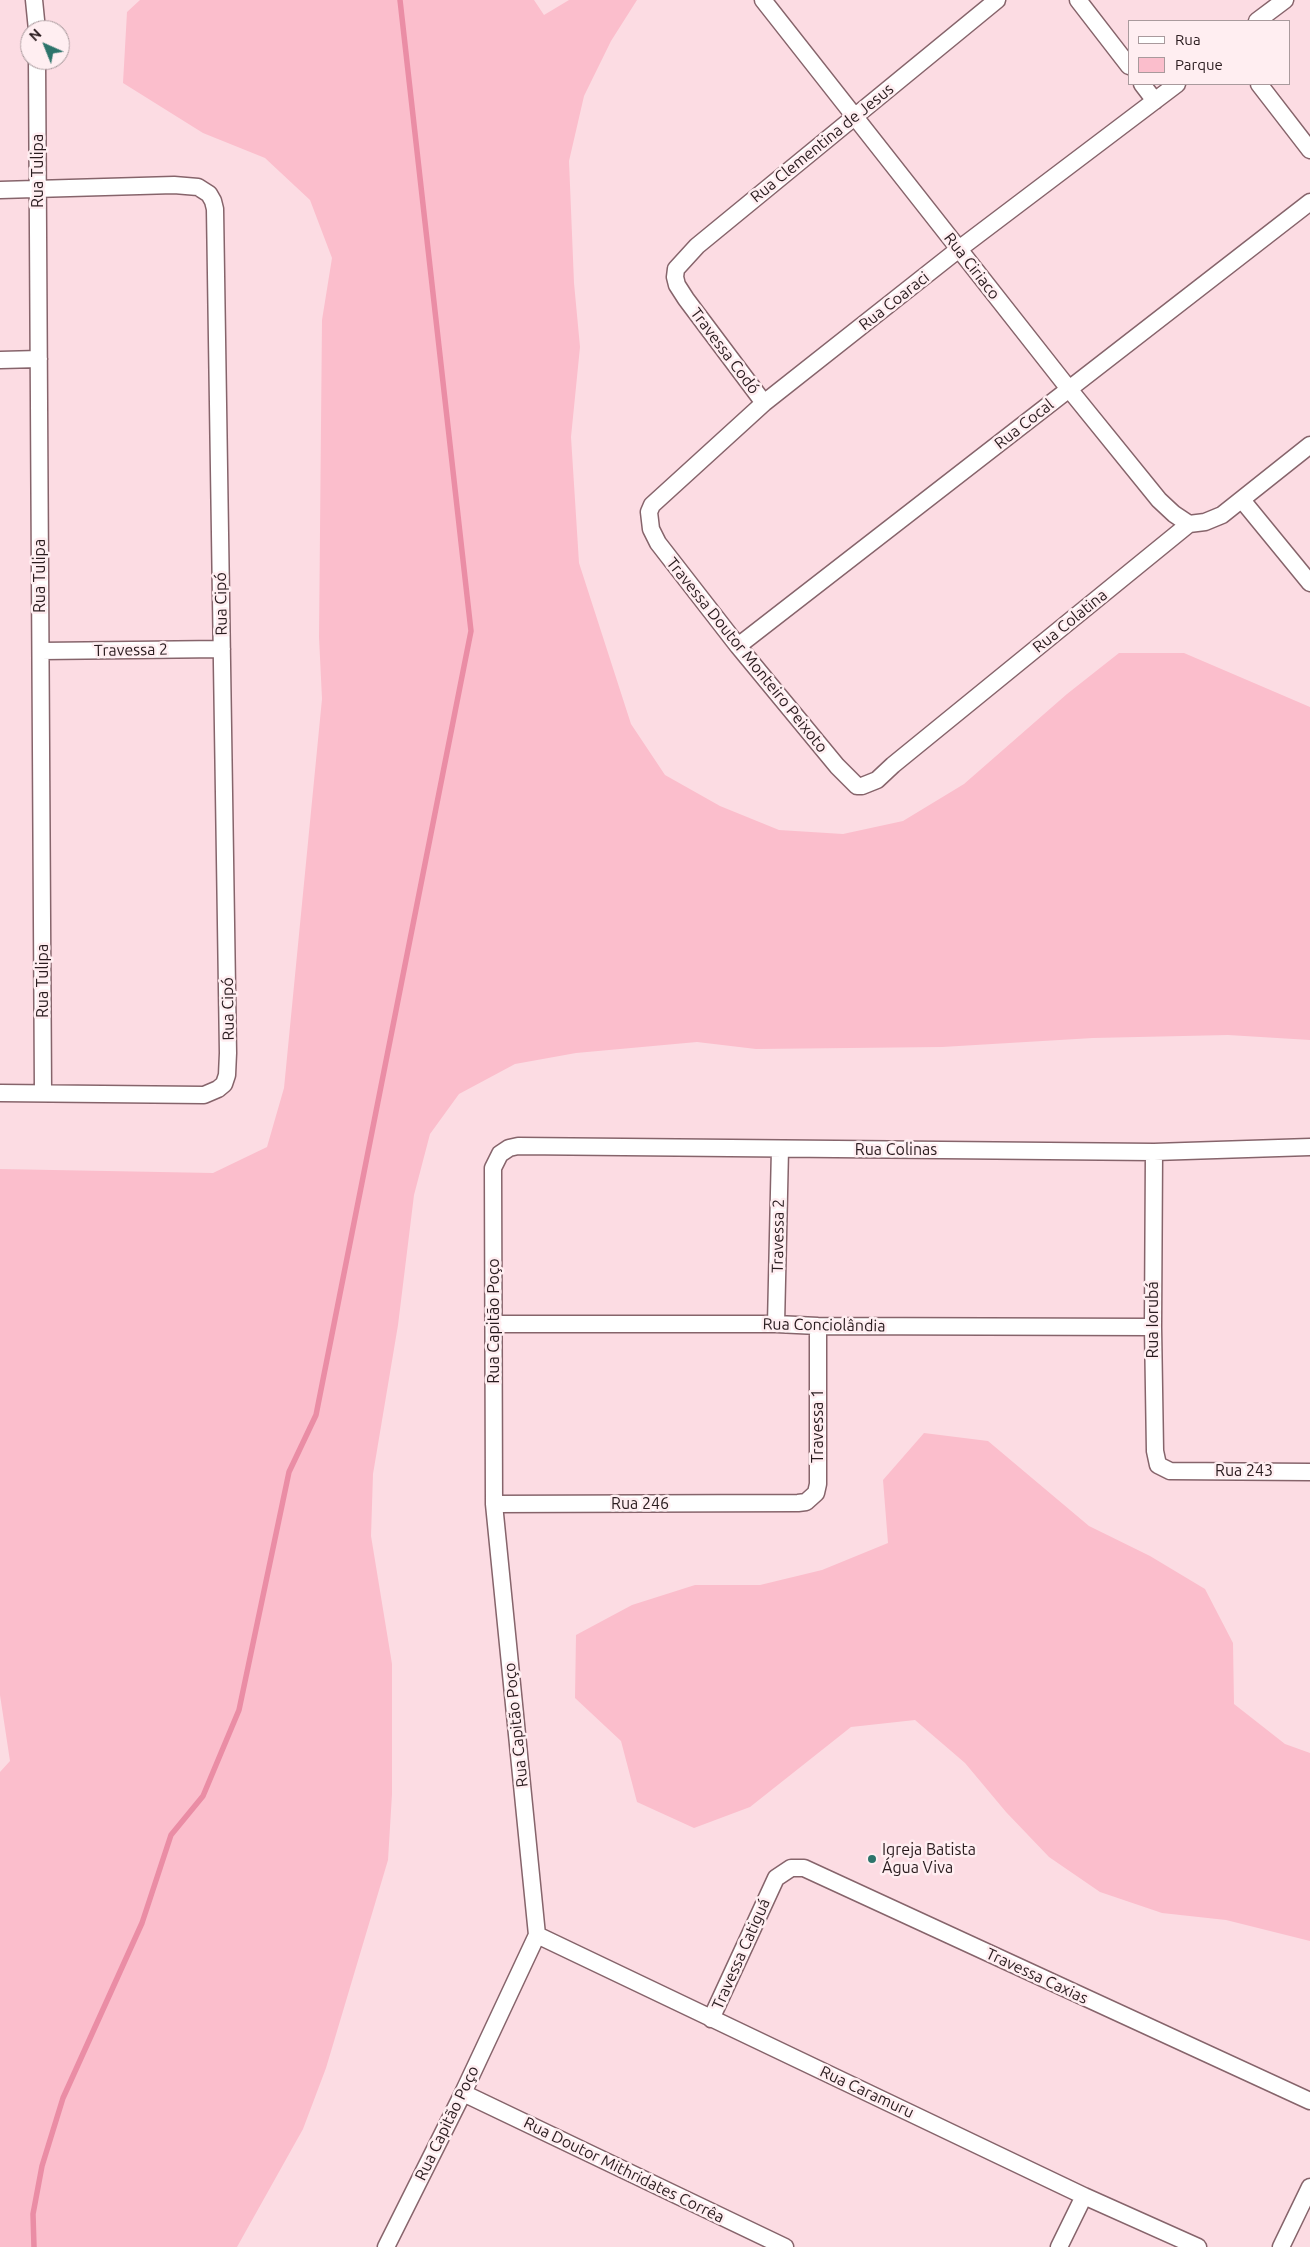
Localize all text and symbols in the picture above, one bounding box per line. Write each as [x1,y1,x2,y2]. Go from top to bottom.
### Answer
north arrow [20,20,70,70]
legend [1128,20,1290,85]
text: N [26,26,45,44]
text: Rua [1175,31,1201,48]
text: Parque [1175,56,1223,73]
street label: Rua Clementina de Jesus [747,79,897,207]
street label: Rua Tulipa [28,134,48,208]
street label: Rua Ciriaco [940,229,1004,303]
street label: Rua Coaraci [855,268,933,334]
street label: Travessa Codó [686,304,764,398]
street label: Rua Cocal [991,395,1057,453]
street label: Rua Tulipa [30,539,50,613]
street label: Travessa Doutor Monteiro Peixoto [662,554,832,756]
street label: Rua Cipó [211,572,231,636]
street label: Rua Colatina [1029,585,1111,657]
street label: Travessa 2 [94,640,168,660]
street label: Rua Tulipa [33,944,53,1018]
street label: Rua Cipó [218,977,238,1041]
street label: Rua Colinas [855,1140,937,1160]
street label: Travessa 2 [768,1199,788,1273]
street label: Rua Capitão Poço [484,1258,504,1384]
street label: Rua Iorubá [1143,1281,1163,1359]
street label: Rua Conciolândia [762,1314,886,1336]
street label: Travessa 1 [808,1389,828,1463]
street label: Rua 243 [1215,1461,1273,1481]
street label: Rua 246 [611,1494,669,1514]
street label: Rua Capitão Poço [500,1662,532,1788]
place label: Igreja Batista Água Viva [882,1840,976,1878]
marker: Igreja Batista Água Viva [866,1853,878,1865]
street label: Travessa Catiguá [708,1895,774,2013]
street label: Travessa Caxias [983,1944,1091,2008]
street label: Rua Capitão Poço [411,2062,483,2184]
street label: Rua Caramuru [817,2062,917,2122]
street label: Rua Doutor Mithridates Corrêa [521,2113,727,2227]

